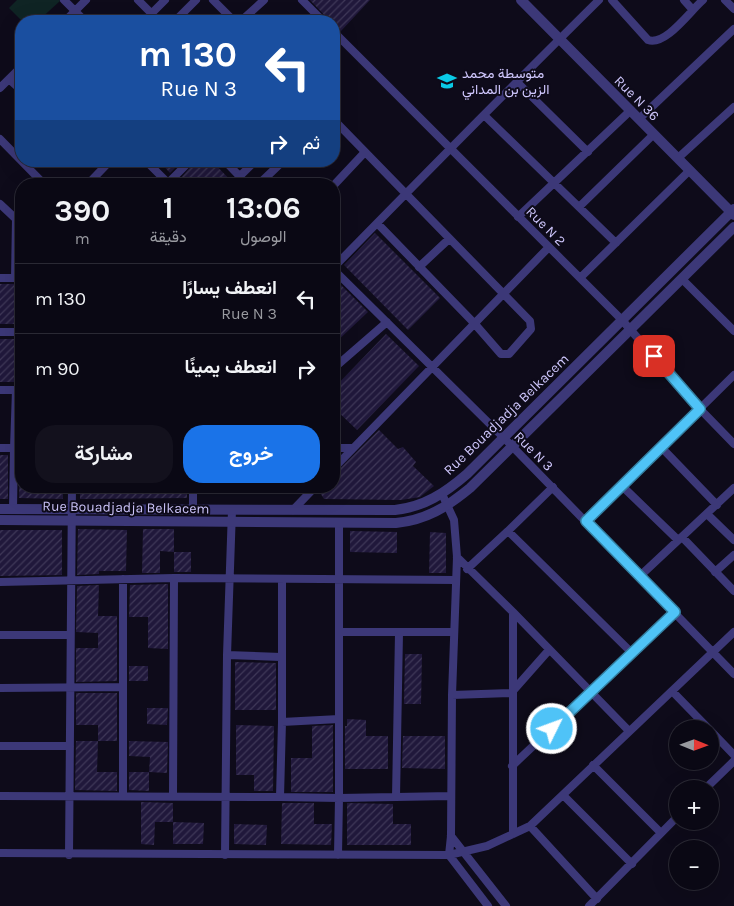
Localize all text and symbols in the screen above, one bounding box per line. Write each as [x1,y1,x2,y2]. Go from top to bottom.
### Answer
text: 130 m [139,34,237,75]
icon: left [255,35,320,100]
place label: متوسطة محمد الزين بن المداني [462,65,550,101]
school or university icon: متوسطة محمد الزين بن المداني [436,70,458,92]
street label: Rue N 36 [611,72,663,124]
text: Rue N 3 [160,76,237,102]
icon: right [264,130,292,158]
text: ثم [302,132,320,154]
text: 1 [163,190,174,226]
text: 13:06 [226,190,301,226]
text: 390 [54,193,110,229]
street label: Rue N 2 [522,203,569,250]
text: دقيقة [150,227,187,246]
text: الوصول [240,227,286,246]
text: m [75,229,90,248]
text: انعطف يسارًا [182,277,277,299]
icon: left [292,285,320,313]
text: 130 m [35,288,86,310]
text: Rue N 3 [221,304,277,323]
pin [633,335,675,377]
icon: arrive [640,342,668,370]
street label: Rue Bouadjadja Belkacem [440,350,572,479]
icon: right [292,355,320,383]
text: انعطف يمينًا [185,356,277,378]
text: 90 m [35,358,80,380]
button: مشاركة [35,425,173,483]
button: خروج [183,425,320,483]
street label: Rue N 3 [510,428,557,475]
street label: Rue Bouadjadja Belkacem [42,498,210,517]
position arrow [525,702,577,754]
north arrow [669,720,719,770]
map controls [669,720,719,890]
button: + [669,780,719,830]
button: − [669,840,719,890]

